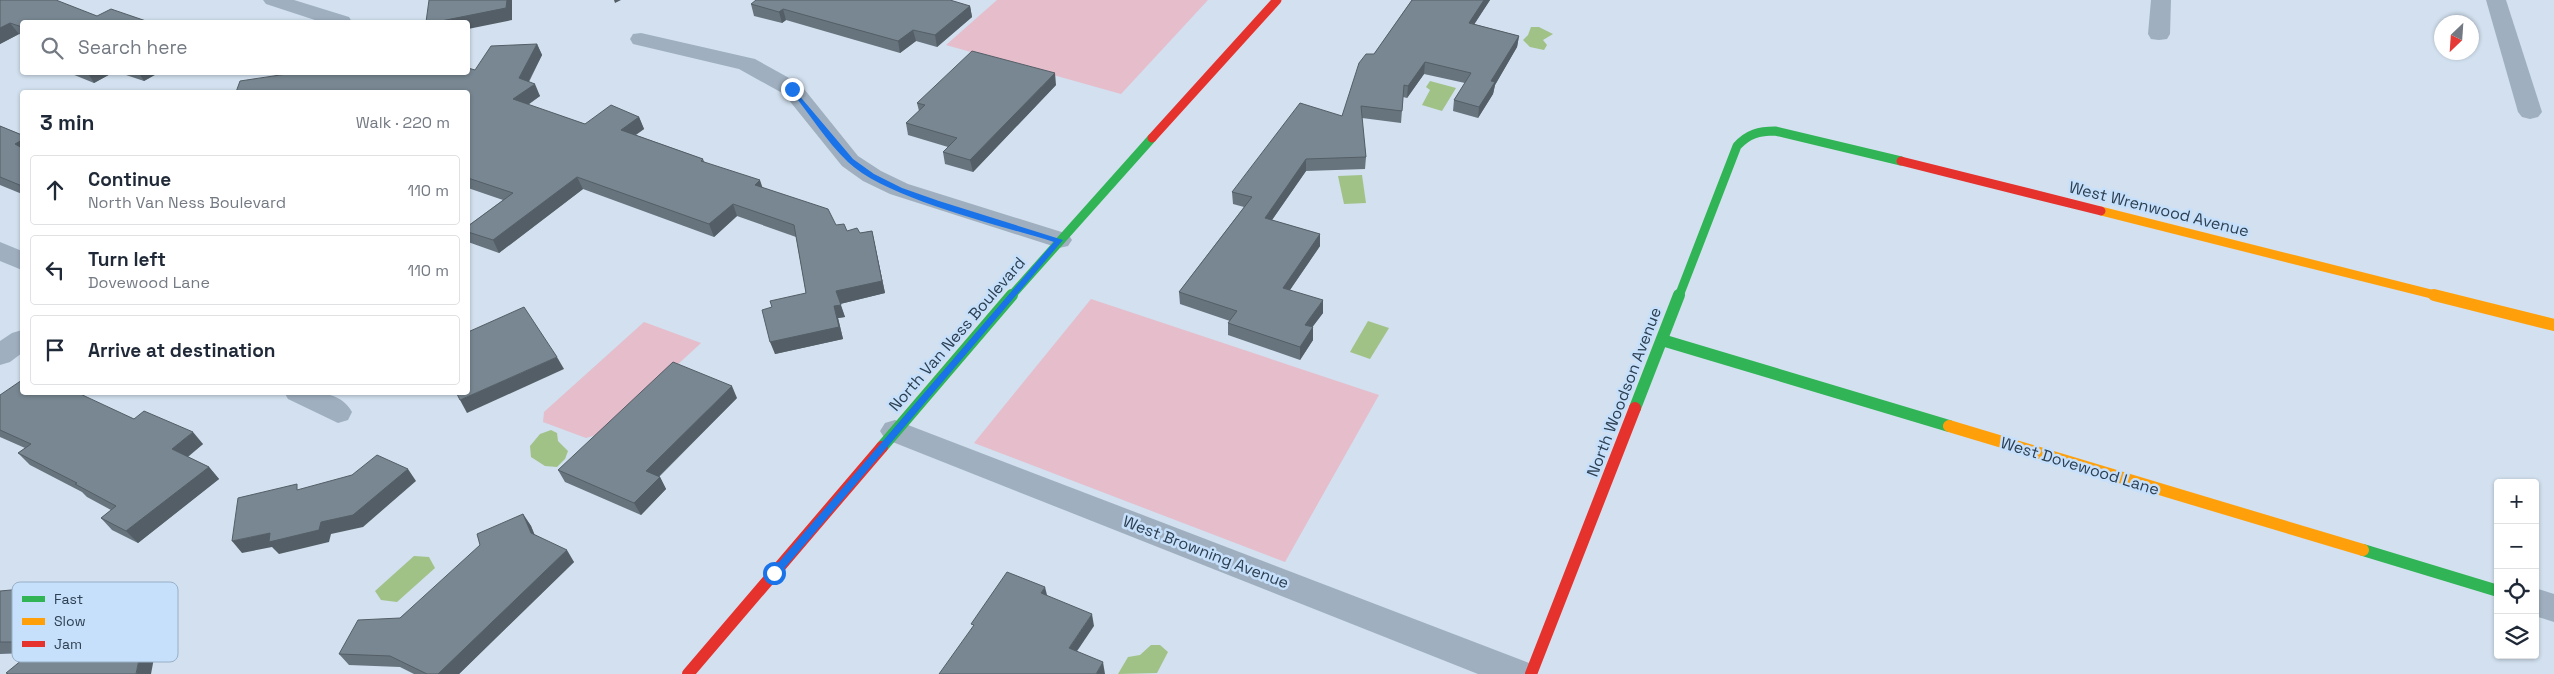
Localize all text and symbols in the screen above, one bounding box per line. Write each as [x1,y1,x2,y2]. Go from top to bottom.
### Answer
north arrow [2434,15,2479,60]
search box [20,20,470,75]
icon: search [38,34,66,62]
text: Search here [78,35,188,60]
route end [781,78,804,101]
text: 3 min [40,109,95,136]
text: Walk · 220 m [356,112,450,133]
text: Continue [88,167,171,192]
icon: ahead [41,176,69,204]
street label: West Wrenwood Avenue [2067,176,2251,242]
text: 110 m [407,180,449,201]
text: North Van Ness Boulevard [88,192,286,213]
text: Turn left [88,247,166,272]
street label: North Van Ness Boulevard [884,252,1030,416]
icon: left [41,256,69,284]
text: 110 m [407,260,449,281]
text: Dovewood Lane [88,272,210,293]
street label: North Woodson Avenue [1582,304,1666,480]
icon: arrive [41,336,69,364]
text: Arrive at destination [88,338,276,363]
street label: West Dovewood Lane [1998,432,2162,500]
map controls [2494,479,2539,659]
button: + [2494,479,2539,524]
street label: West Browning Avenue [1120,511,1292,593]
button: − [2494,524,2539,569]
route start [763,562,786,585]
button: locate [2494,569,2539,614]
legend [12,582,178,662]
text: Fast [54,590,83,608]
text: Slow [54,612,86,630]
button: layers [2494,614,2539,659]
text: Jam [54,635,82,653]

